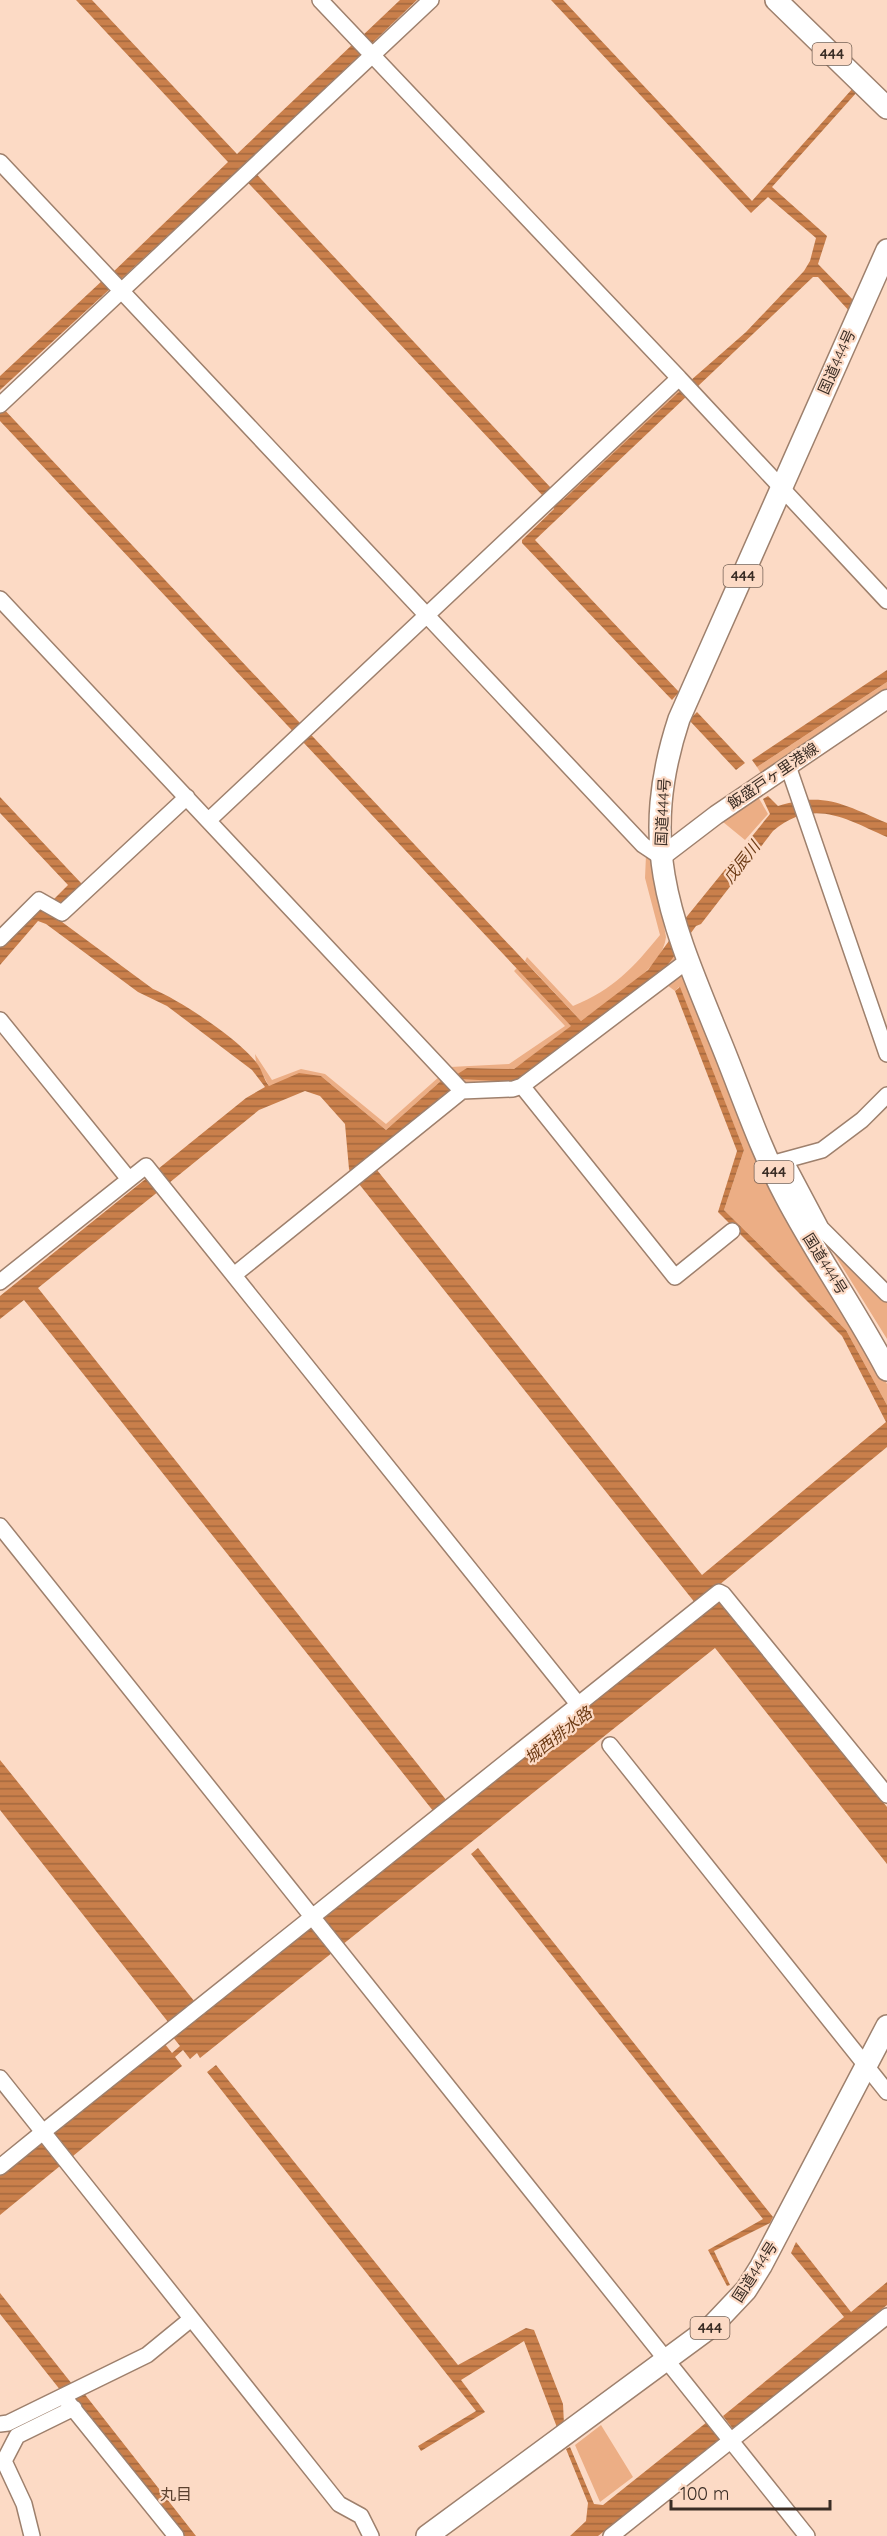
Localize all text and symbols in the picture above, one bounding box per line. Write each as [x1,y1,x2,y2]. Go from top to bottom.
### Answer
road number: 444 [812,43,852,65]
street label: 国道444号 [814,327,859,397]
road number: 444 [724,565,762,587]
street label: 飯盛戸ヶ里港線 [724,738,822,813]
street label: 国道444号 [651,777,674,847]
water label: 戊辰川 [718,835,765,887]
road number: 444 [754,1161,794,1183]
street label: 国道444号 [799,1230,852,1298]
water label: 城西排水路 [520,1701,597,1768]
street label: 国道444号 [728,2238,781,2306]
road number: 444 [690,2317,730,2339]
scale bar [671,2473,830,2511]
text: 100 m [680,2482,729,2505]
district label: 丸目 [160,2484,192,2504]

